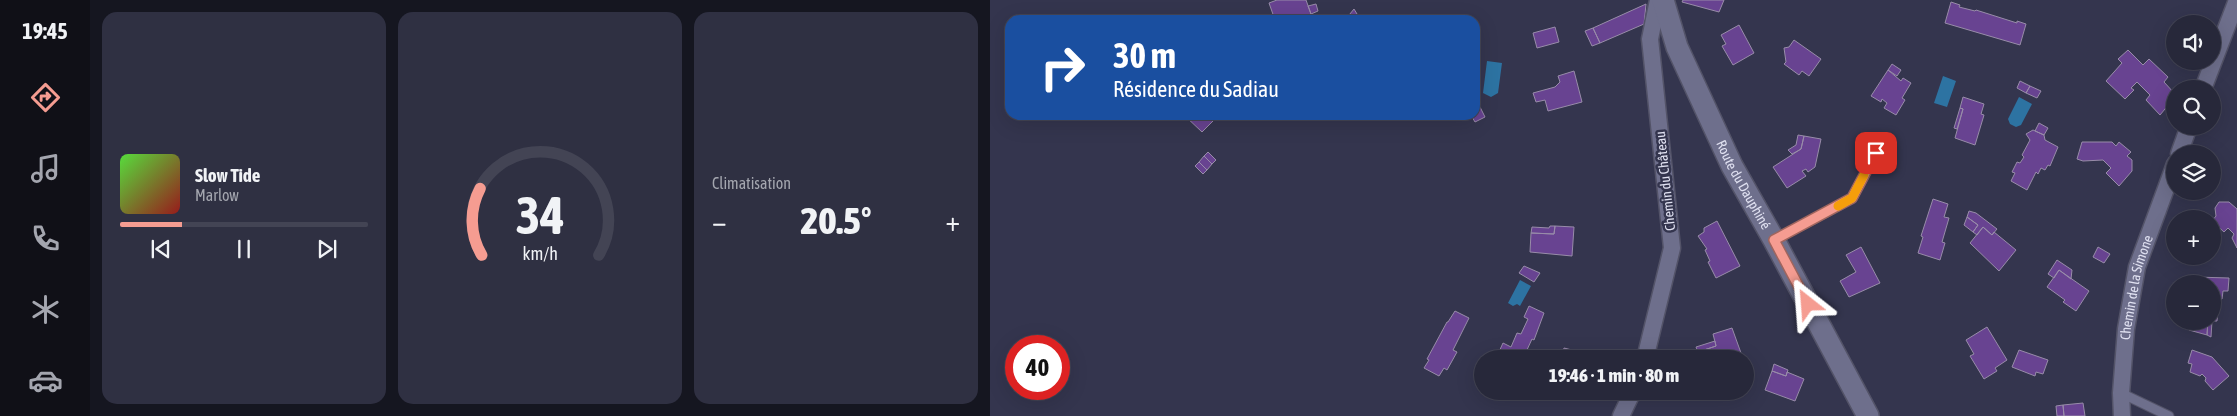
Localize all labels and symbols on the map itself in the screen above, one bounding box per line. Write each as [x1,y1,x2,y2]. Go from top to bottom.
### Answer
street label: Chemin du Château [1652,130,1678,232]
pin [1855,132,1897,174]
street label: Route du Dauphiné [1713,138,1774,232]
street label: Chemin de la Simone [2117,233,2156,341]
position arrow [1781,277,1833,329]
speed limit sign: 40 [1005,335,1070,400]

